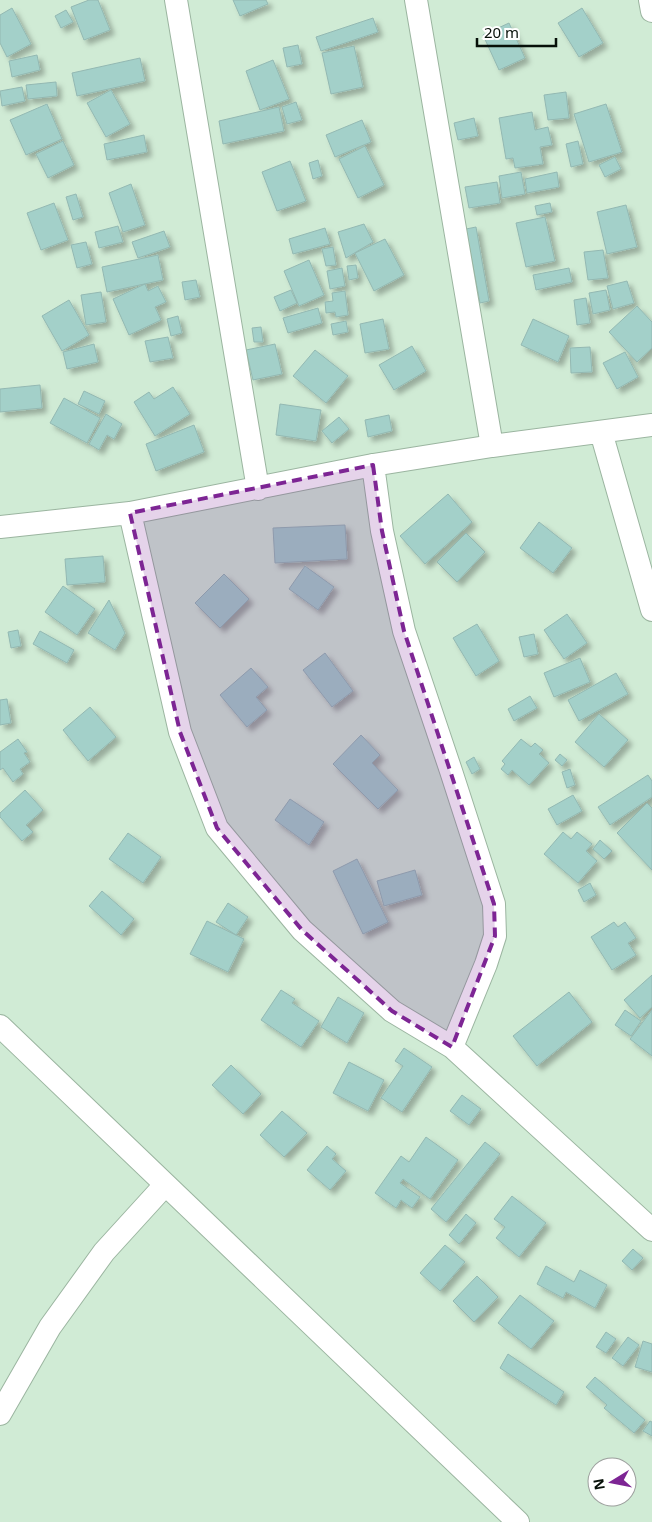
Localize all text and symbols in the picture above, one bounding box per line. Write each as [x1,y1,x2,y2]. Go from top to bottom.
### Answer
scale bar [477,15,556,47]
text: 20 m [484,22,519,42]
north arrow [587,1457,637,1507]
text: N [588,1477,609,1492]

